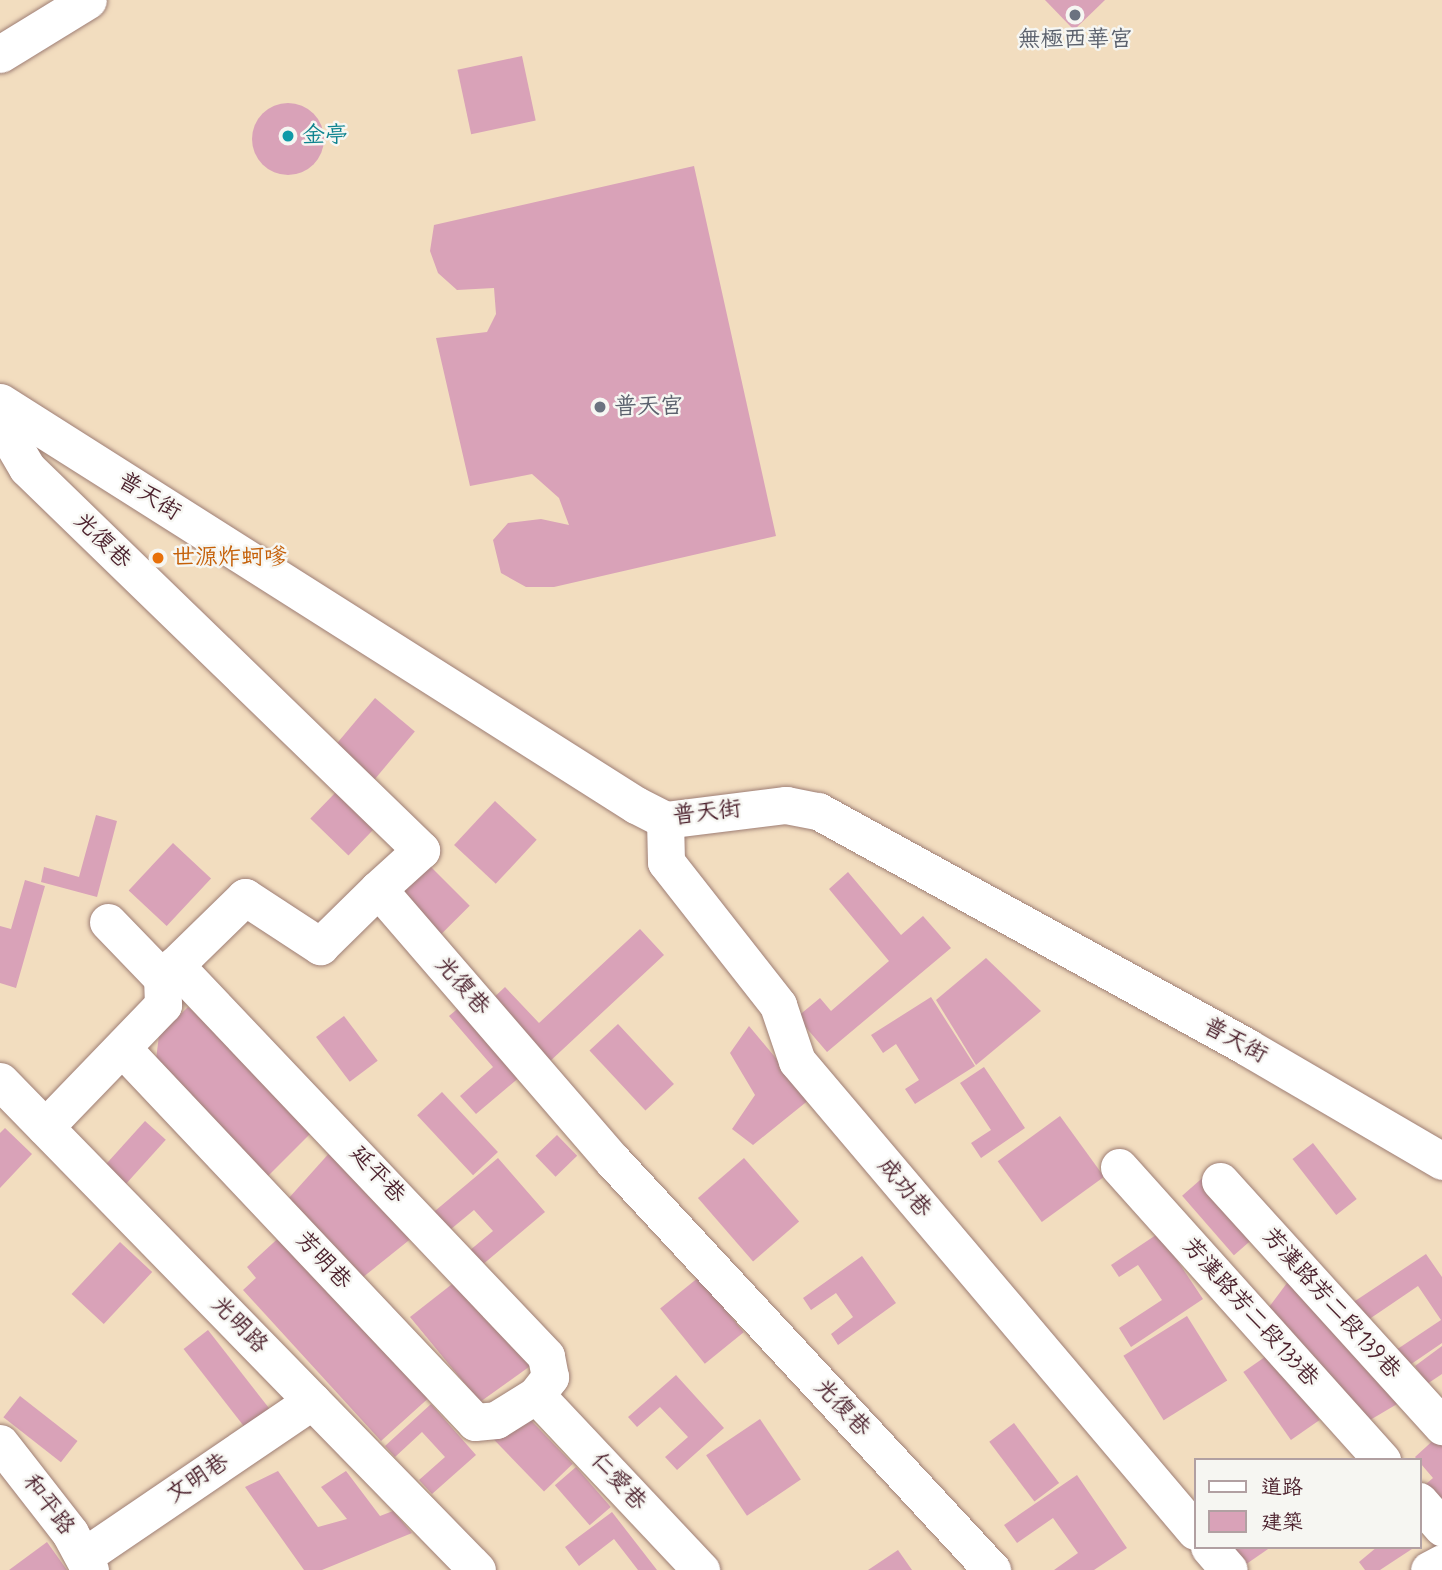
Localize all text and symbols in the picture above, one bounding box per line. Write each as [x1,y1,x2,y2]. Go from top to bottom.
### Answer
marker: 無極西華宮 [1067,7,1083,23]
place label: 無極西華宮 [1018,26,1132,54]
place label: 金亭 [302,122,348,150]
marker: 金亭 [280,128,296,144]
place label: 普天宮 [614,393,683,421]
marker: 普天宮 [592,399,608,415]
street label: 普天街 [112,467,186,527]
street label: 光復巷 [68,507,136,575]
place label: 世源炸蚵嗲 [172,544,287,572]
marker: 世源炸蚵嗲 [150,550,166,566]
street label: 普天街 [671,796,743,830]
street label: 光復巷 [429,951,495,1021]
street label: 普天街 [1198,1012,1272,1070]
street label: 延平巷 [343,1140,411,1210]
street label: 成功巷 [871,1153,937,1223]
street label: 芳漢路芳二段139巷 [1256,1223,1406,1385]
street label: 芳明巷 [289,1226,357,1296]
street label: 芳漢路芳二段133巷 [1176,1233,1324,1393]
street label: 光明路 [205,1291,273,1359]
street label: 光復巷 [808,1373,876,1443]
street label: 仁愛巷 [584,1447,652,1517]
street label: 文明巷 [162,1448,234,1510]
legend [1194,1458,1421,1549]
street label: 和平路 [16,1469,80,1541]
text: 道路 [1261,1474,1303,1502]
text: 建築 [1261,1509,1303,1537]

